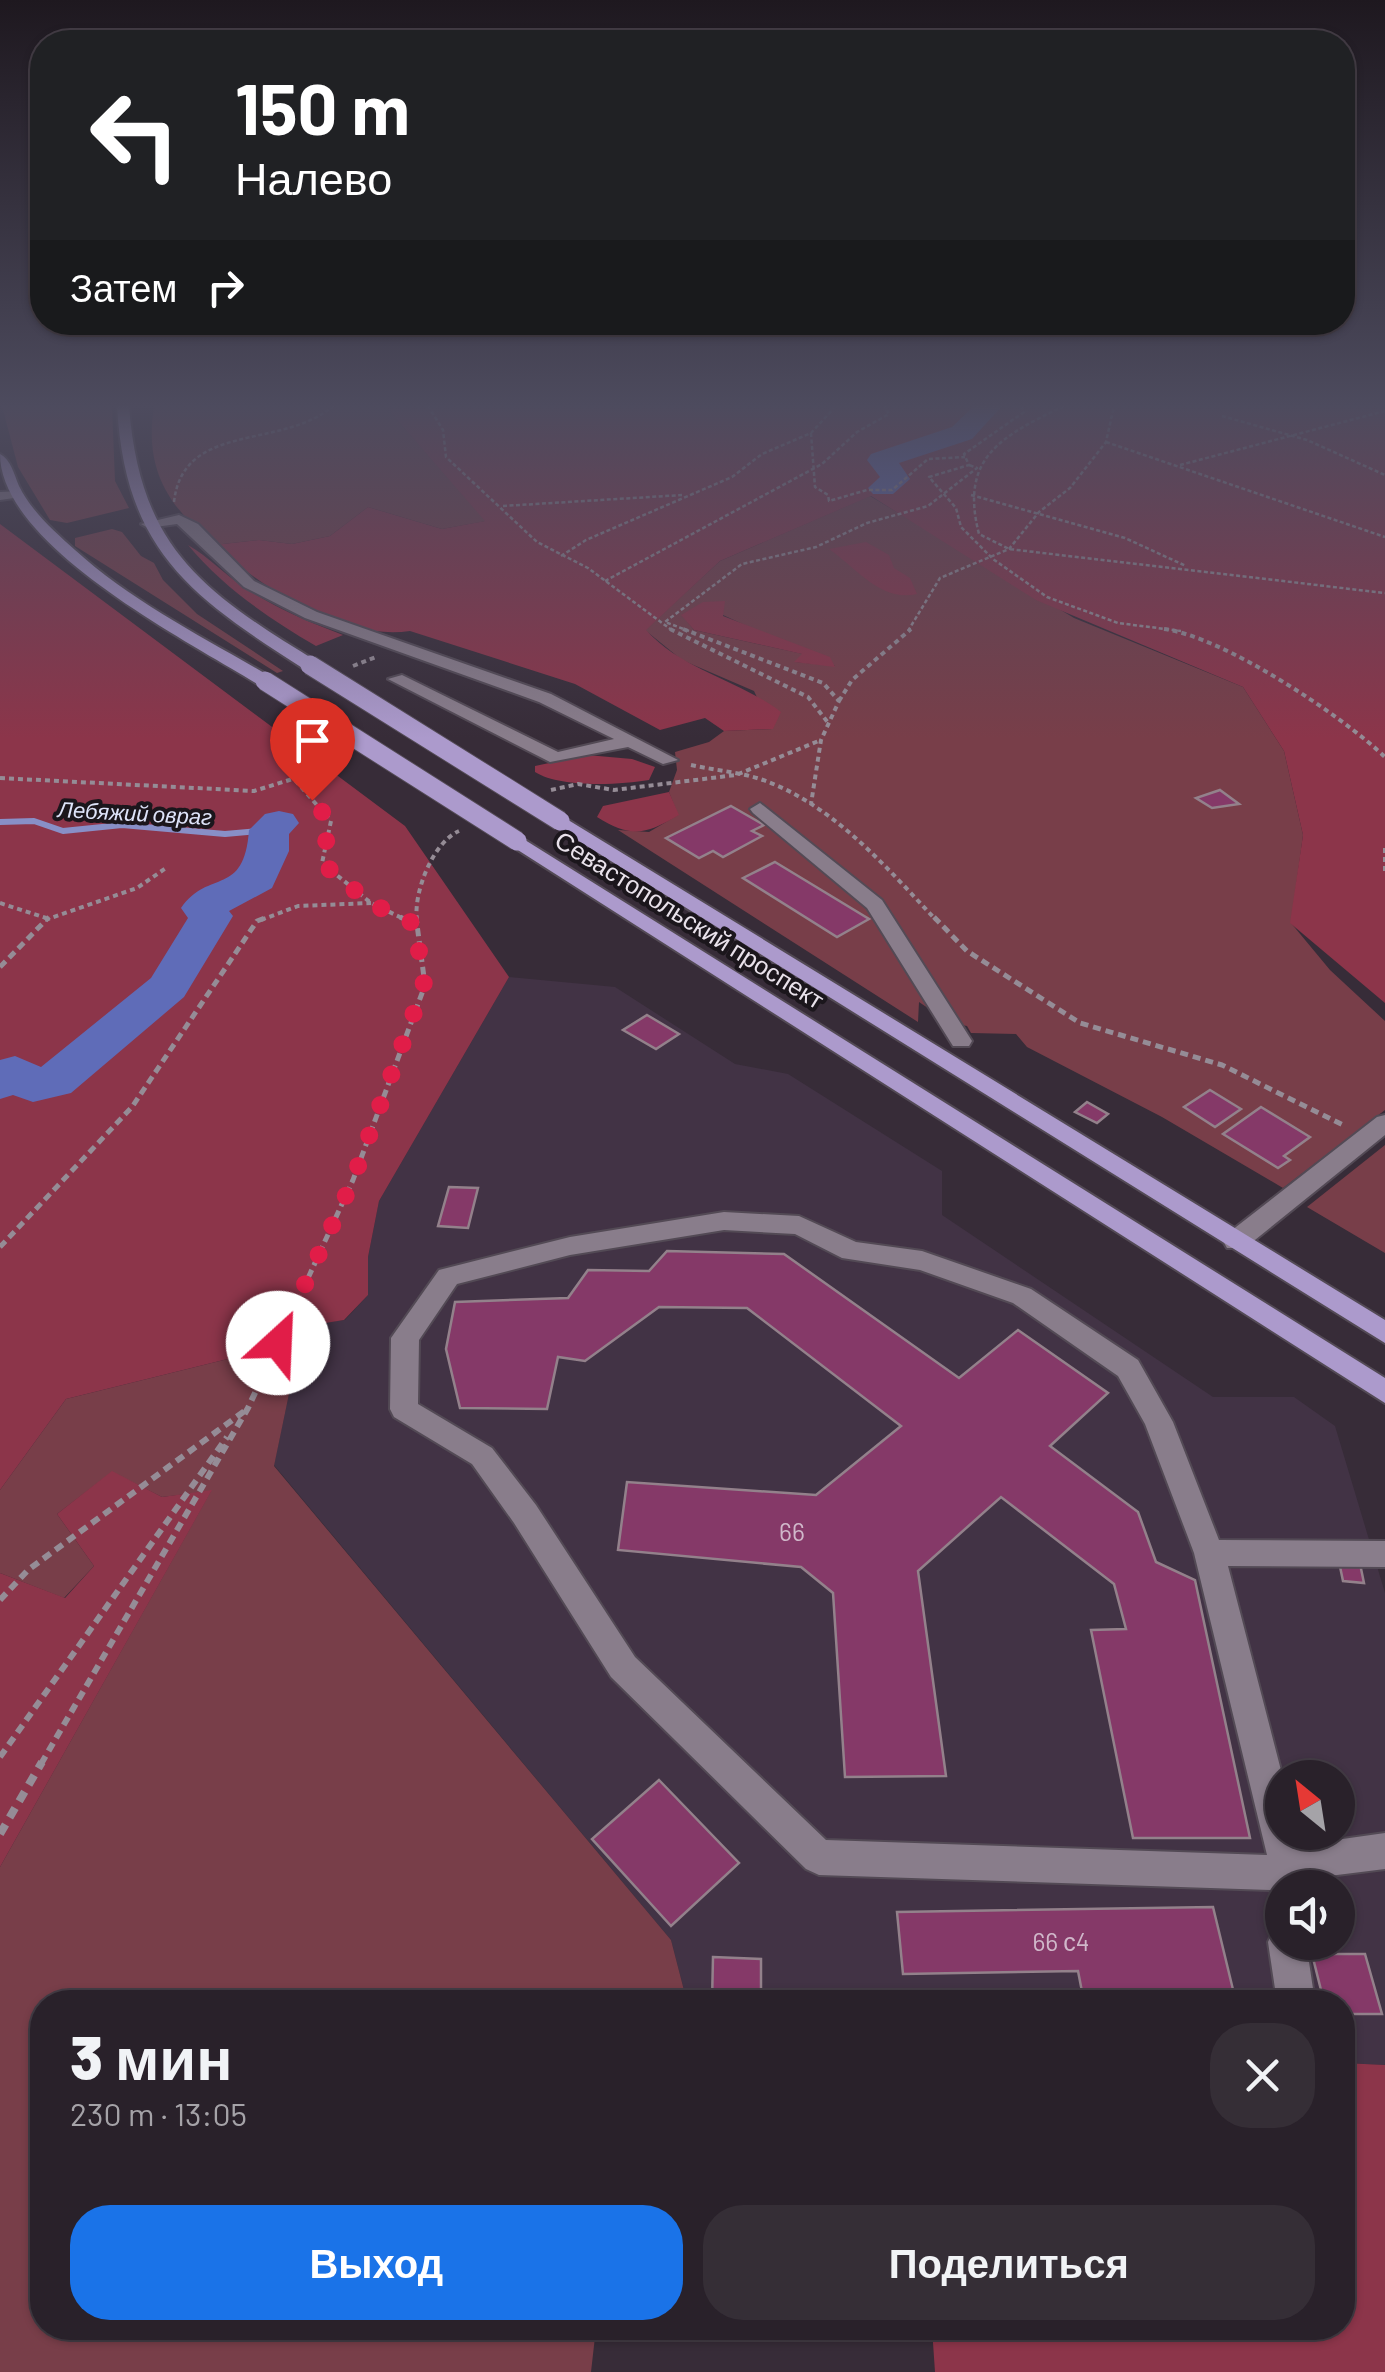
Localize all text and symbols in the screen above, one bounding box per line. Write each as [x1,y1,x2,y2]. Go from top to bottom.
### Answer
text: 150 m [235,65,410,149]
icon: left [70,70,200,200]
text: Налево [235,150,392,204]
icon: right [198,260,253,315]
text: Затем [70,264,178,310]
pin [270,698,355,801]
icon: arrive [285,713,340,768]
water label: Лебяжий овраг [55,795,213,830]
street label: Севастопольский проспект [550,824,830,1014]
position arrow [226,1291,330,1395]
house number: 66 [779,1516,805,1546]
north arrow [1265,1760,1355,1850]
map controls [1265,1760,1355,1960]
button: sound [1265,1870,1355,1960]
house number: 66 с4 [1032,1926,1090,1956]
text: 3 мин [70,2020,232,2092]
button: close [1210,2023,1315,2128]
text: 230 m · 13:05 [70,2094,247,2132]
button: Выход [70,2205,683,2320]
button: Поделиться [703,2205,1315,2320]

